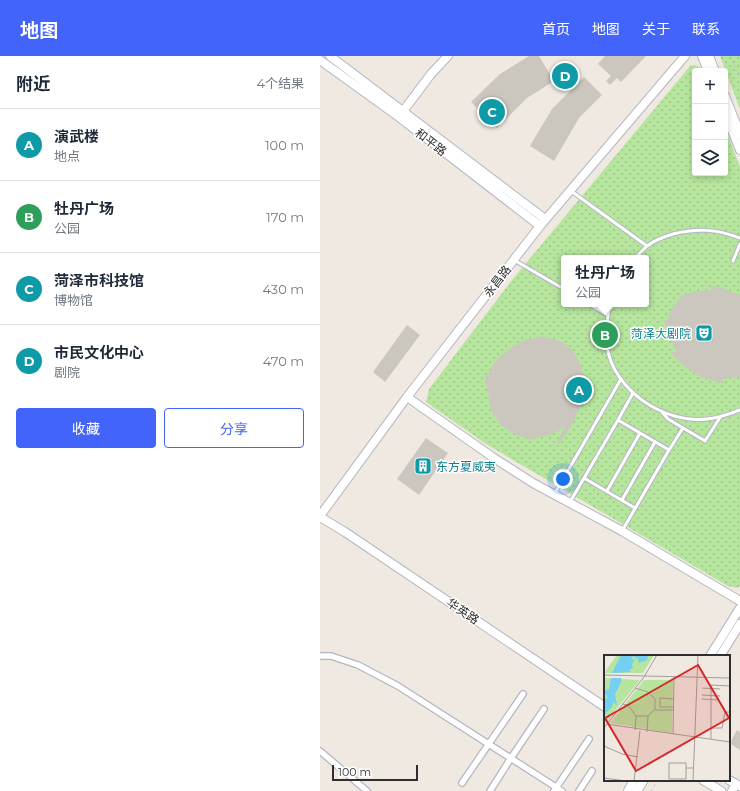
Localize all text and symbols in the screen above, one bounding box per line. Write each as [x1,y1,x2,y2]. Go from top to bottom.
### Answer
text: 地图 [20,19,58,42]
text: 首页 [542,20,570,38]
text: 地图 [592,20,620,38]
text: 关于 [642,20,670,38]
text: 联系 [692,20,720,38]
pin: D [552,61,578,91]
map controls [692,68,728,176]
button: + [692,68,728,104]
text: 附近 [16,74,50,94]
text: 4个结果 [256,75,304,91]
pin: C [479,97,505,127]
button: − [692,104,728,140]
street label: 和平路 [412,125,450,159]
text: 演武楼 [54,127,99,146]
text: A [24,137,34,153]
text: 100 m [265,137,304,153]
button: layers [692,140,728,176]
text: 地点 [54,148,80,164]
text: 牡丹广场 [54,199,114,218]
text: B [24,209,34,225]
text: 170 m [266,209,304,225]
text: 公园 [54,220,80,236]
popup [561,255,649,307]
street label: 永昌路 [480,262,514,300]
text: 牡丹广场 [575,263,635,282]
text: 菏泽市科技馆 [54,271,144,290]
text: C [24,281,34,297]
text: 430 m [262,281,304,297]
text: 公园 [575,284,601,300]
text: 博物馆 [54,292,93,308]
pin: B [592,320,618,350]
theatre icon: 菏泽大剧院 [694,323,714,343]
place label: 菏泽大剧院 [631,326,691,341]
text: 市民文化中心 [54,343,144,362]
text: D [24,353,34,369]
text: 470 m [263,353,304,369]
text: 剧院 [54,364,80,380]
pin: A [566,375,592,405]
button: 收藏 [16,408,156,448]
button: 分享 [164,408,304,448]
building icon: 东方夏威夷 [413,456,433,476]
place label: 东方夏威夷 [436,459,496,474]
your location [553,469,573,489]
street label: 华英路 [444,595,482,627]
inset map [604,655,730,781]
scale bar [332,763,418,782]
text: 100 m [338,765,371,779]

